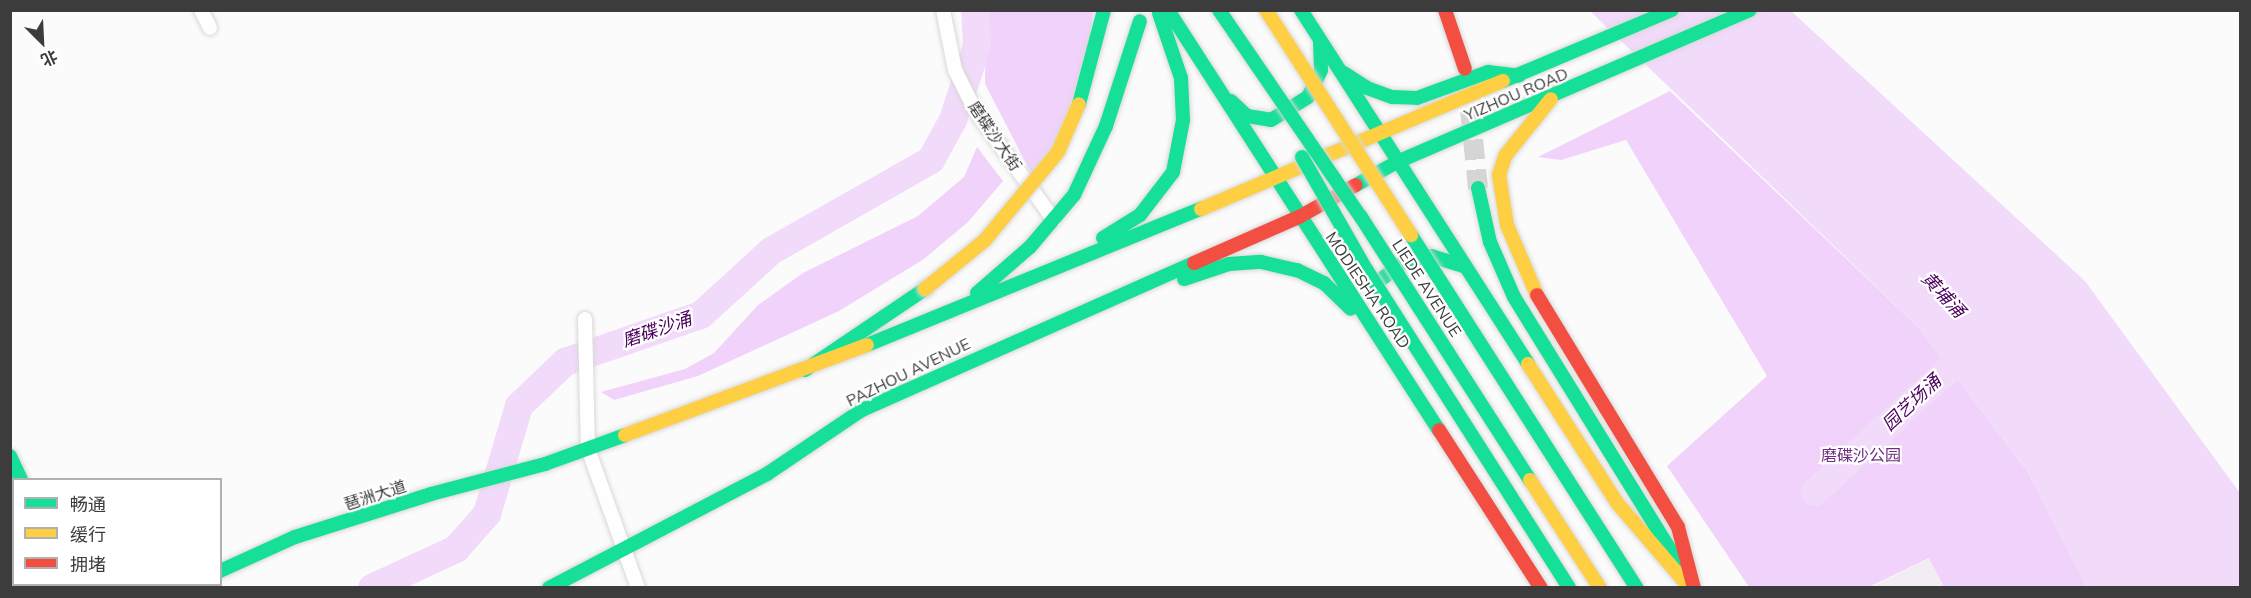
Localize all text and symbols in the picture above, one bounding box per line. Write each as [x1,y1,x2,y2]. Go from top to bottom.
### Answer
north arrow [12,12,72,72]
text: 北 [38,46,61,71]
street label: YIZHOU ROAD [1461,63,1571,125]
street label: 磨碟沙大街 [965,97,1025,175]
street label: MODIESHA ROAD [1322,228,1414,352]
street label: LIEDE AVENUE [1388,236,1466,340]
water label: 黄埔涌 [1917,268,1969,322]
water label: 磨碟沙涌 [619,308,695,352]
street label: PAZHOU AVENUE [843,334,973,410]
water label: 园艺场涌 [1878,371,1946,435]
park label: 磨碟沙公园 [1821,445,1901,465]
street label: 琶洲大道 [342,476,408,514]
legend [12,478,222,586]
text: 畅通 [70,493,106,516]
text: 缓行 [70,523,106,546]
text: 拥堵 [70,553,106,576]

